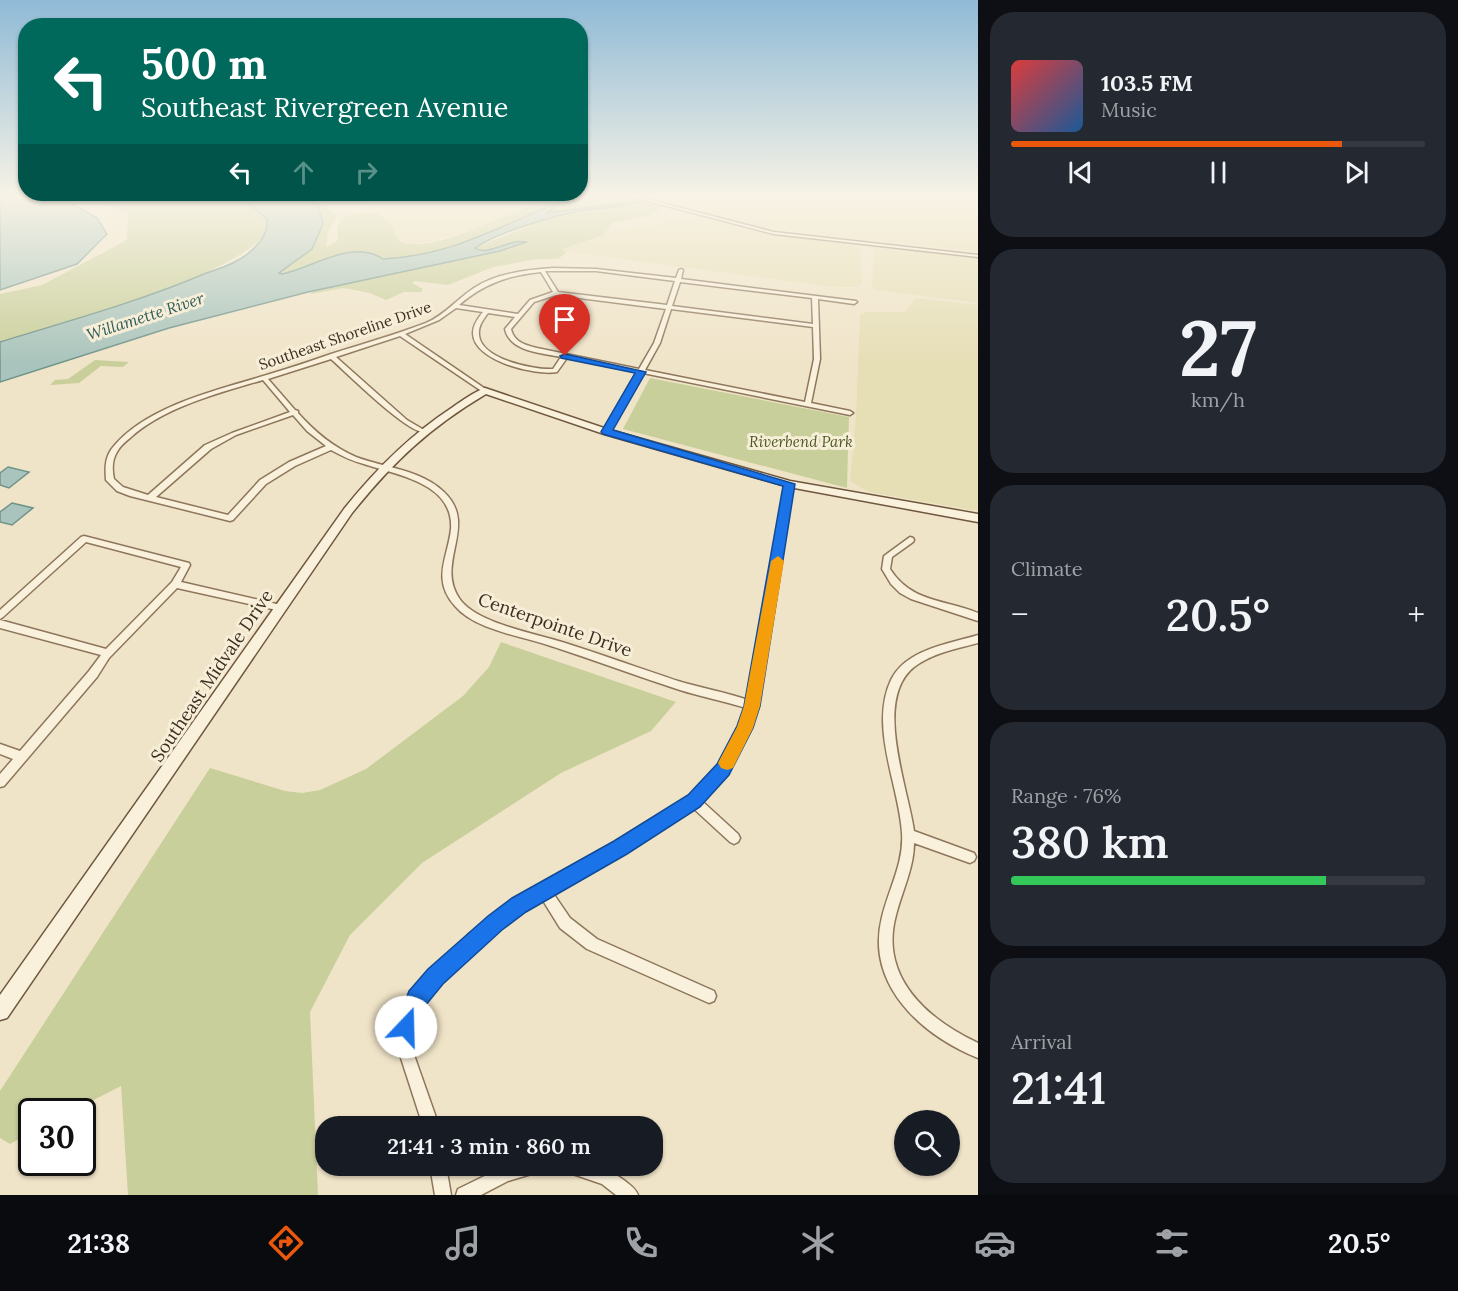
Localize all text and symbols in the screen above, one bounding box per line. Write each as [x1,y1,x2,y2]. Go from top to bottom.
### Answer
text: 500 m [141,37,267,91]
icon: left [42,42,120,120]
text: 103.5 FM [1101,69,1193,97]
text: Southeast Rivergreen Avenue [141,90,508,124]
text: Music [1101,97,1157,122]
icon: left [224,156,257,189]
icon: ahead [287,156,320,189]
icon: right [350,156,383,189]
icon: previous [1064,156,1097,189]
icon: pause [1202,156,1235,189]
icon: next [1340,156,1373,189]
water label: Willamette River [84,287,207,344]
pin [539,294,590,356]
street label: Southeast Shoreline Drive [256,297,434,374]
text: 27 [1179,298,1257,397]
icon: arrive [548,303,581,336]
text: km/h [1191,387,1245,412]
park label: Riverbend Park [749,432,853,451]
text: Climate [1011,556,1083,581]
street label: Southeast Midvale Drive [145,585,278,766]
text: 20.5° [1166,586,1270,643]
street label: Centerpointe Drive [475,587,635,662]
text: − [1011,593,1029,635]
text: + [1408,593,1425,635]
text: Range · 76% [1011,783,1122,808]
text: 380 km [1011,813,1169,870]
position arrow [374,995,438,1059]
text: Arrival [1011,1029,1072,1054]
text: 21:41 [1011,1059,1106,1116]
speed limit sign: 30 [18,1098,96,1176]
map controls [894,1110,960,1176]
button: search [894,1110,960,1176]
text: 21:41 · 3 min · 860 m [387,1132,591,1160]
icon: directions [265,1222,307,1264]
icon: music [442,1222,484,1264]
icon: phone [620,1222,662,1264]
icon: climate [797,1222,839,1264]
icon: car [974,1222,1016,1264]
icon: filters [1151,1222,1193,1264]
text: 21:38 [68,1226,130,1260]
text: 20.5° [1328,1226,1390,1260]

